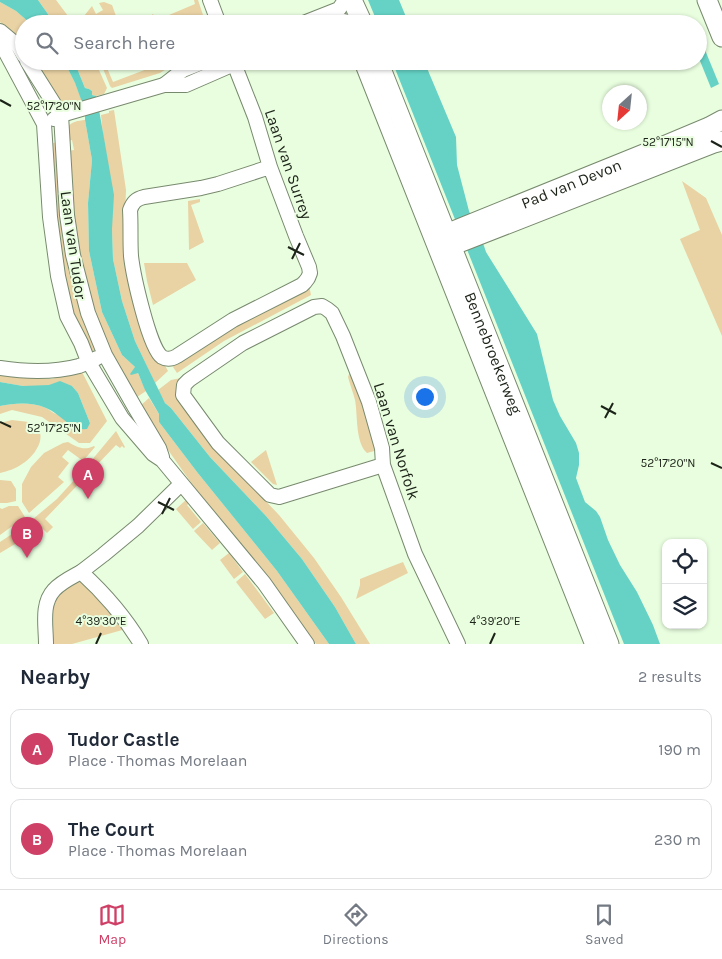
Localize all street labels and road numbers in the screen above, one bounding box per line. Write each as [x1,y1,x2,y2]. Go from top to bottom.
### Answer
street label: Laan van Surrey [261,106,316,222]
street label: Pad van Devon [518,155,624,213]
street label: Laan van Tudor [56,190,91,301]
street label: Bennebroekerweg [460,289,526,417]
street label: Laan van Norfolk [370,380,423,502]

